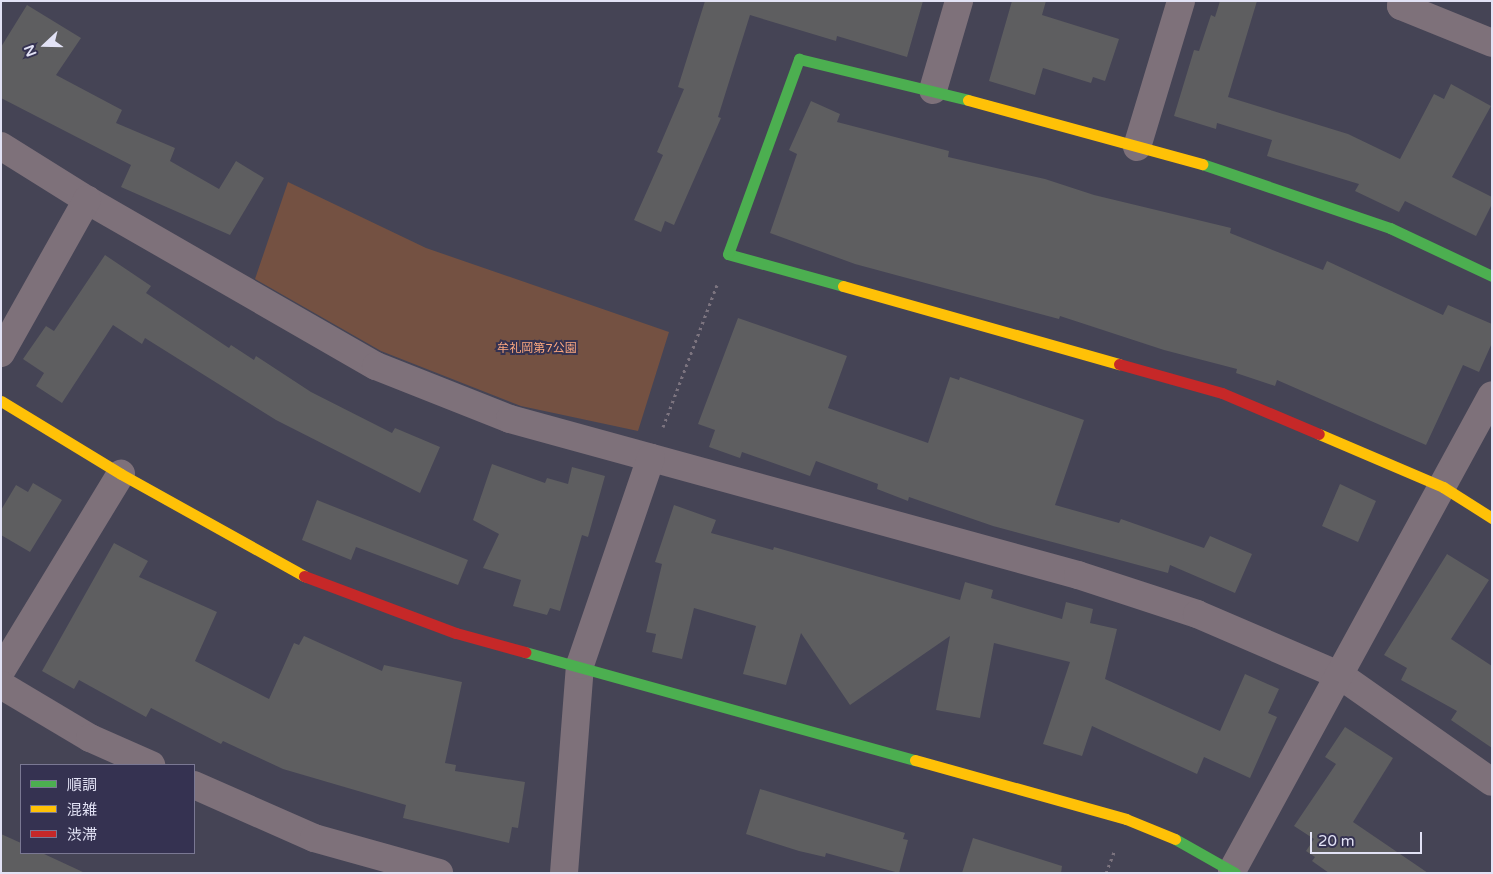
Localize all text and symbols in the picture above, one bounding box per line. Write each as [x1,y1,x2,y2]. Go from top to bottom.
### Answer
north arrow [20,20,70,70]
text: N [21,42,40,59]
park label: 牟礼岡第7公園 [497,342,577,356]
legend [20,764,195,854]
text: 順調 [67,776,97,794]
text: 混雑 [67,801,97,819]
scale bar [1313,822,1426,854]
text: 渋滞 [67,826,97,844]
text: 20 m [1318,832,1355,850]

